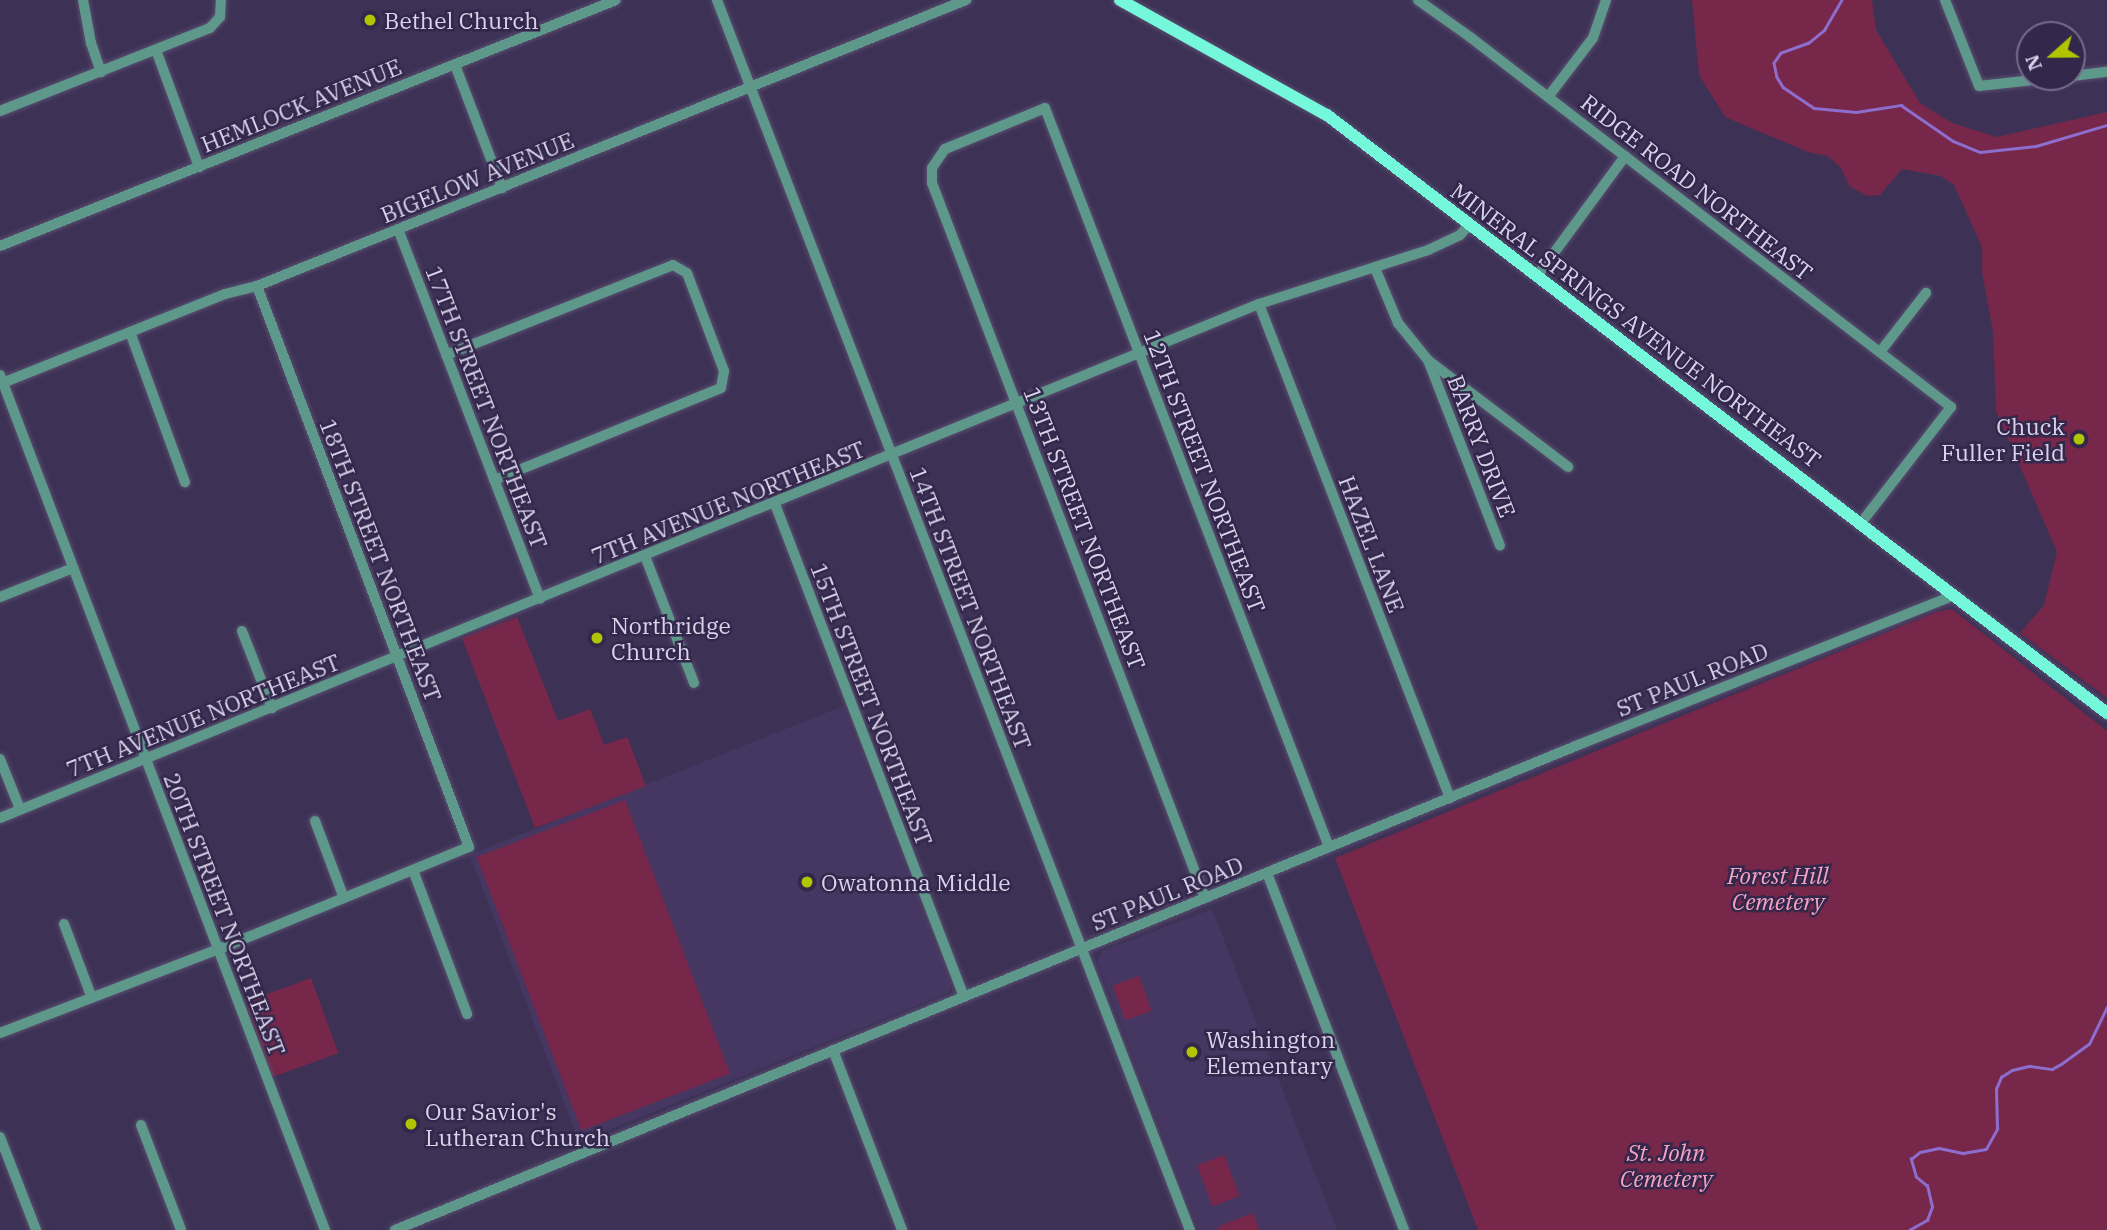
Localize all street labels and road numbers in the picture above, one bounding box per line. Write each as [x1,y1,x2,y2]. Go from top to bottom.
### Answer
street label: HEMLOCK AVENUE [197,52,405,158]
street label: RIDGE ROAD NORTHEAST [1576,88,1818,286]
street label: BIGELOW AVENUE [376,126,578,228]
street label: MINERAL SPRINGS AVENUE NORTHEAST [1445,177,1827,473]
street label: 17TH STREET NORTHEAST [420,262,554,552]
street label: 12TH STREET NORTHEAST [1138,326,1272,616]
street label: BARRY DRIVE [1442,371,1522,521]
street label: 13TH STREET NORTHEAST [1018,383,1152,673]
street label: 18TH STREET NORTHEAST [314,415,448,705]
street label: 7TH AVENUE NORTHEAST [587,434,869,570]
street label: 14TH STREET NORTHEAST [904,463,1038,753]
street label: HAZEL LANE [1333,472,1411,616]
street label: 15TH STREET NORTHEAST [805,559,939,849]
street label: ST PAUL ROAD [1612,636,1772,722]
street label: 7TH AVENUE NORTHEAST [62,647,344,783]
street label: 20TH STREET NORTHEAST [158,769,292,1059]
street label: ST PAUL ROAD [1087,850,1247,936]

